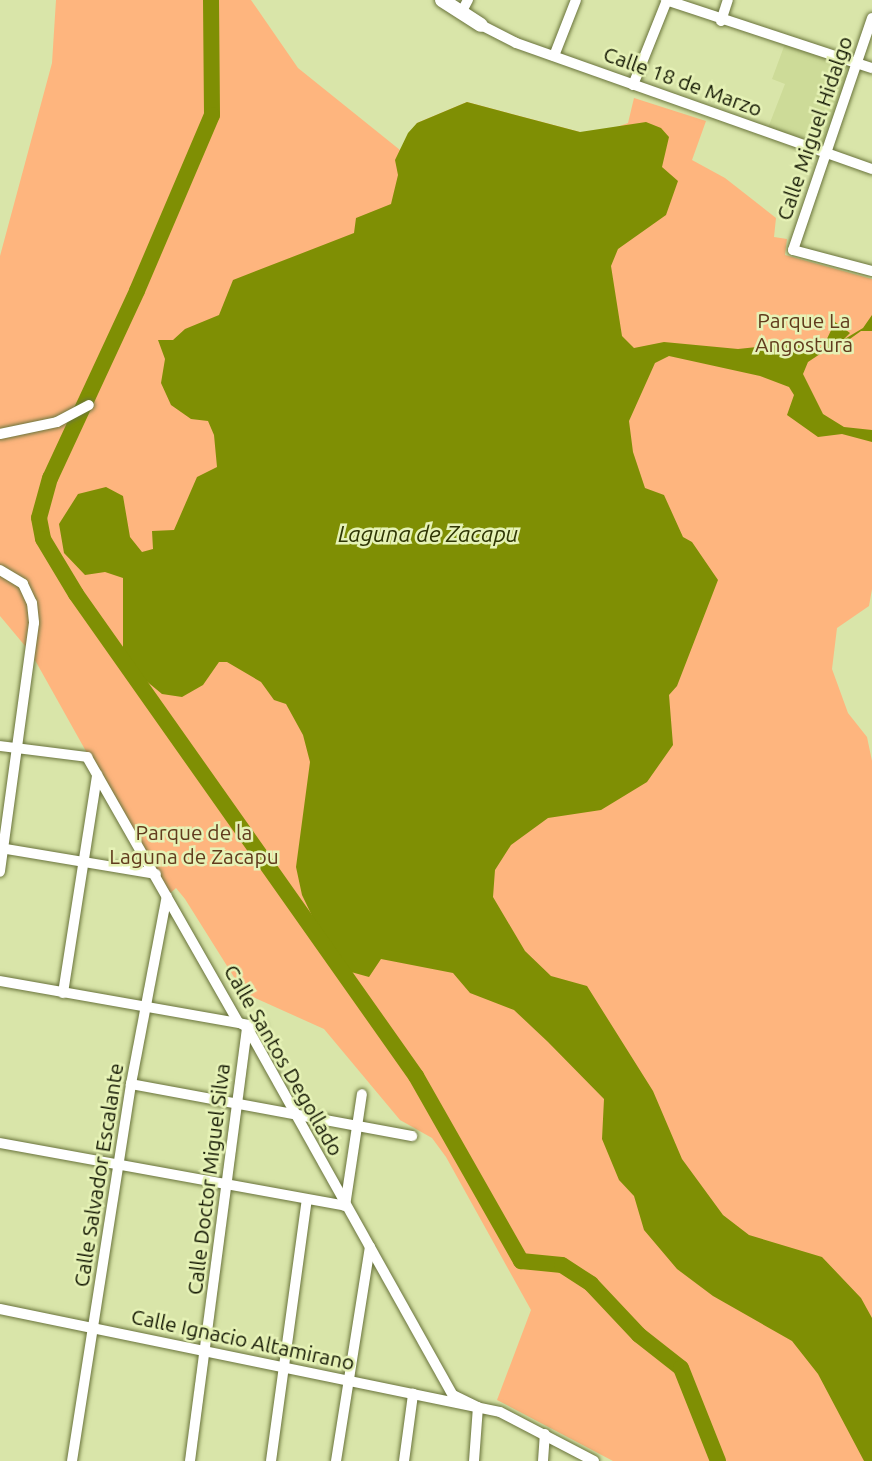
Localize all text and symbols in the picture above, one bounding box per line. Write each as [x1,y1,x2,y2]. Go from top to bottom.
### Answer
street label: Calle Miguel Hidalgo [771,33,857,223]
street label: Calle 18 de Marzo [600,41,766,121]
park label: Parque La Angostura [755,307,853,357]
water label: Laguna de Zacapu [338,520,518,548]
park label: Parque de la Laguna de Zacapu [109,819,279,869]
street label: Calle Santos Degollado [219,960,349,1160]
street label: Calle Salvador Escalante [68,1061,128,1289]
street label: Calle Doctor Miguel Silva [181,1062,235,1296]
street label: Calle Ignacio Altamirano [129,1303,357,1375]

